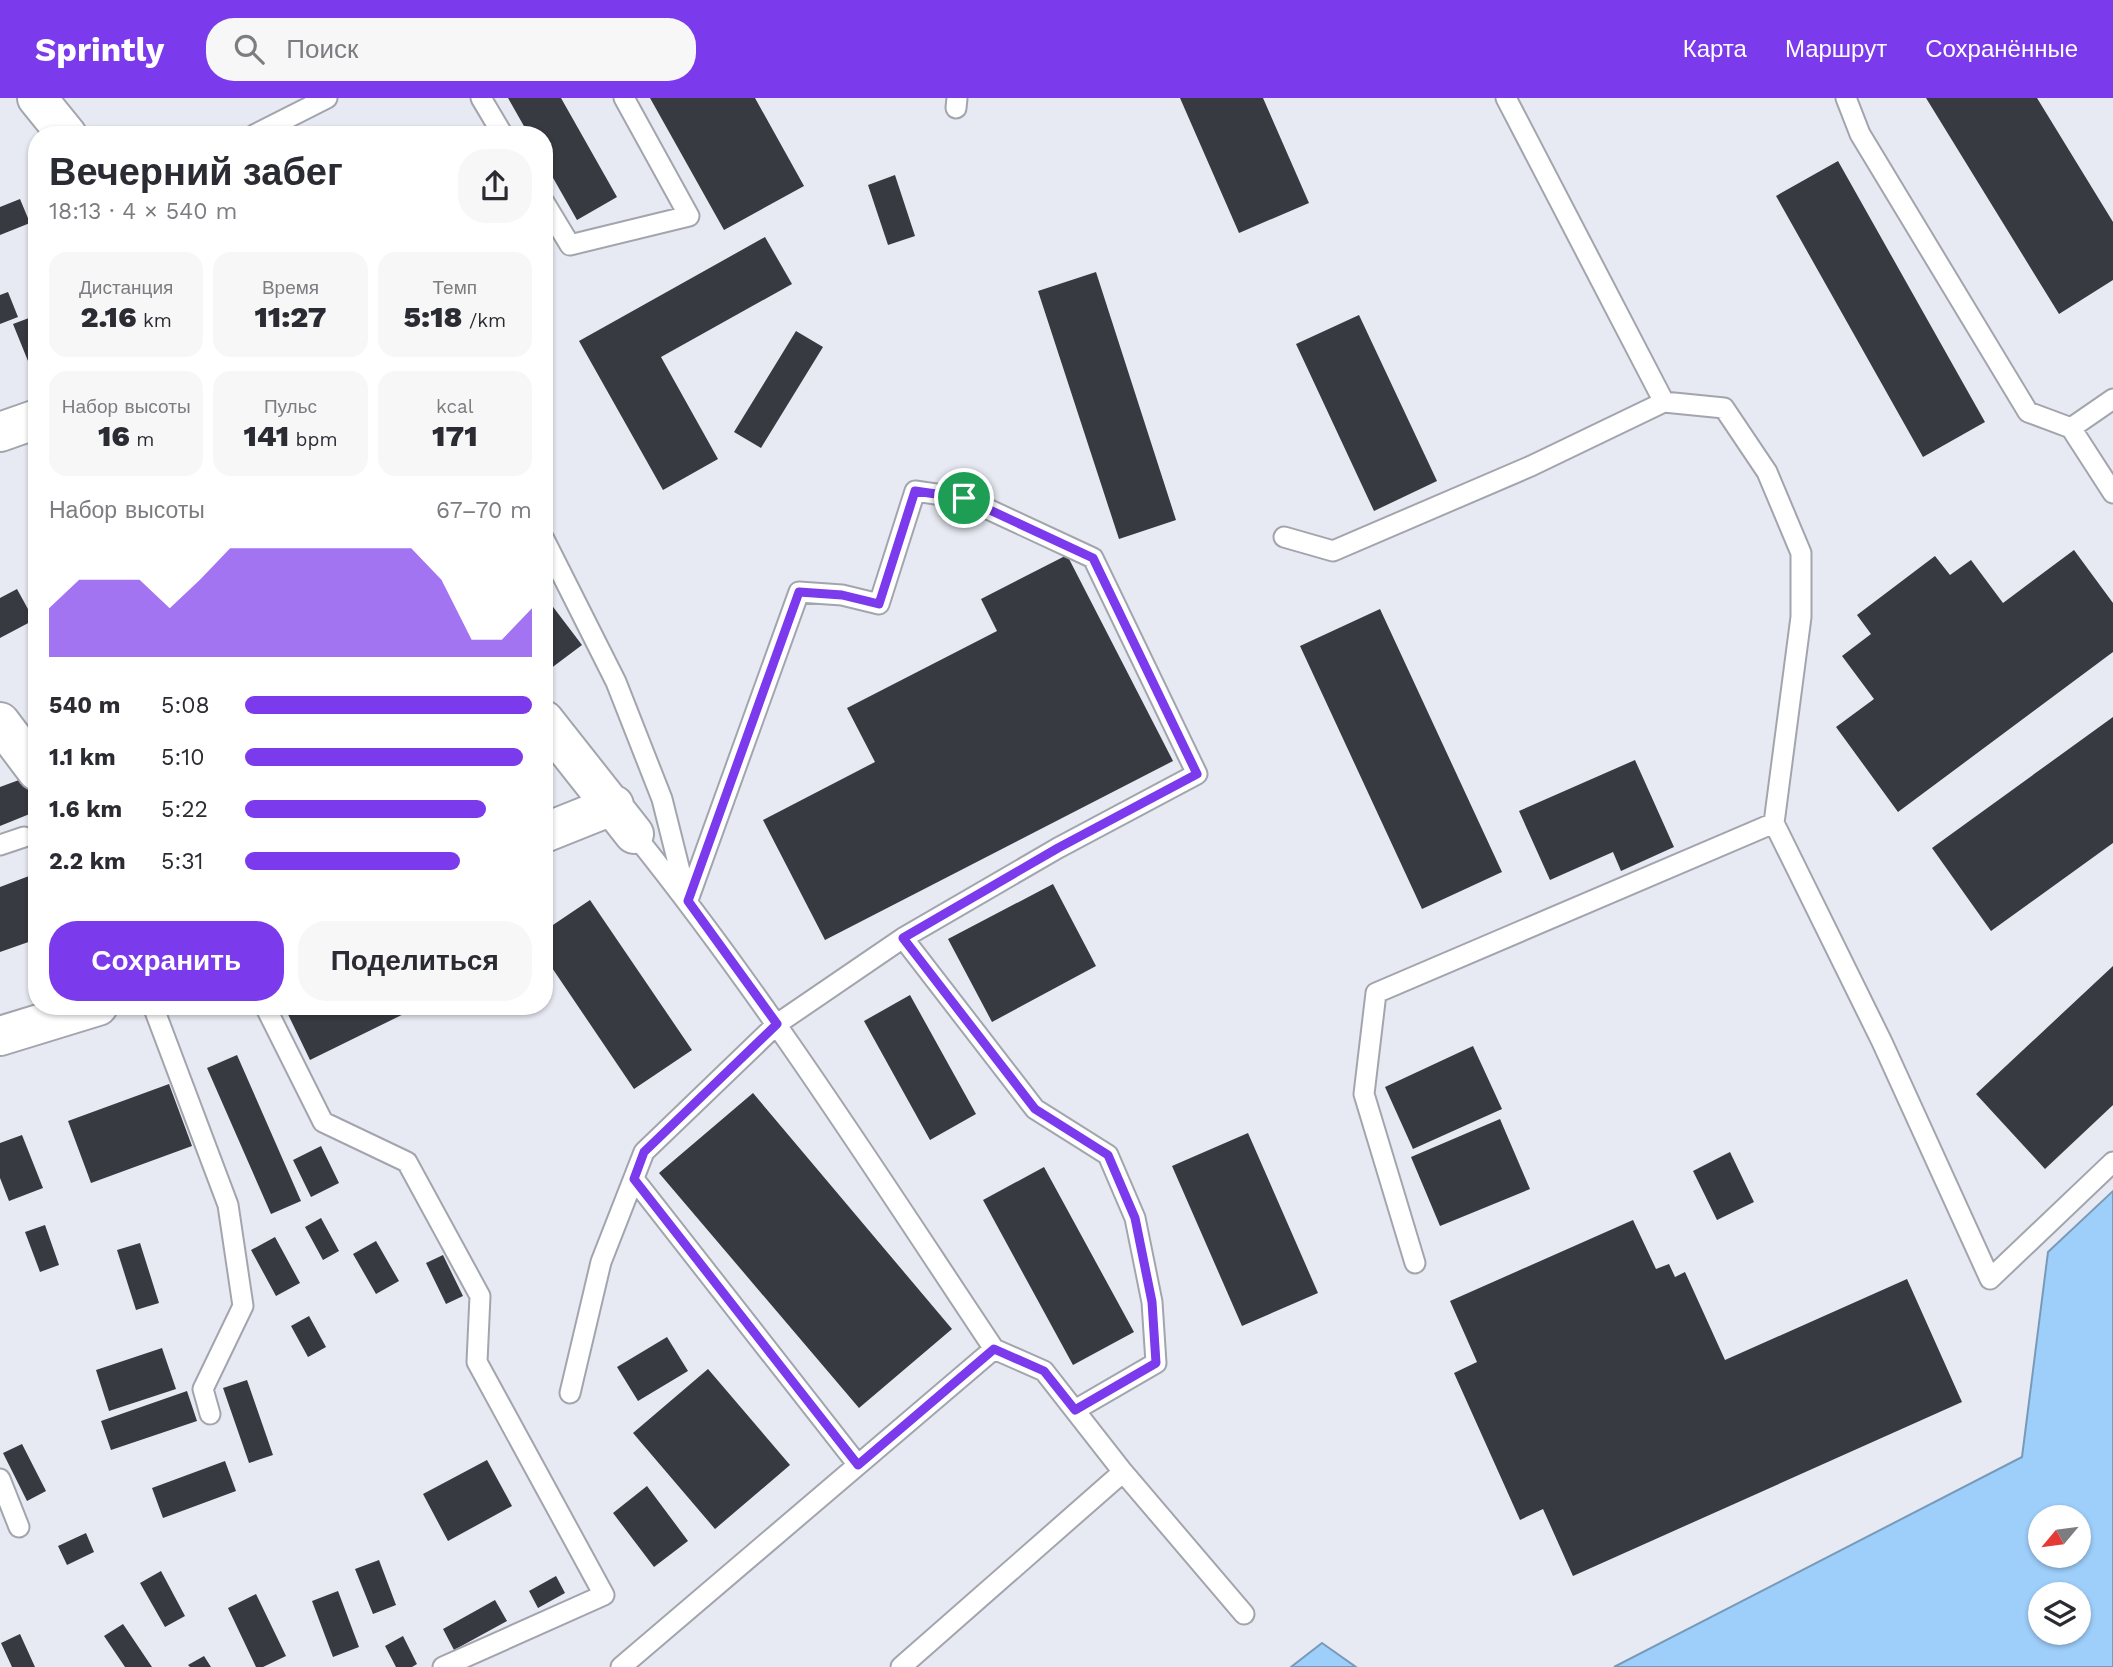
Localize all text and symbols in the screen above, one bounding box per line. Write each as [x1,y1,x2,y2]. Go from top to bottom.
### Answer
search box [206,18,696,81]
text: Sprintly [35,30,164,69]
icon: search [230,30,268,68]
text: Поиск [286,34,358,64]
text: Карта [1683,35,1747,63]
text: Маршрут [1785,35,1887,63]
text: Сохранённые [1925,35,2078,63]
button: share [458,149,532,223]
text: Вечерний забег [49,150,343,194]
text: 18:13 · 4 × 540 m [49,198,237,225]
text: Дистанция [79,276,173,299]
text: Время [262,276,319,299]
text: Темп [433,276,477,299]
text: 2.16 [80,299,137,334]
text: 11:27 [254,299,327,334]
text: 5:18 [404,299,462,334]
text: km [137,309,172,332]
text: /km [462,309,506,332]
text: Набор высоты [62,395,191,418]
text: Пульс [264,395,317,418]
text: kcal [436,395,474,418]
text: 16 [98,418,130,453]
text: 141 [243,418,289,453]
text: 171 [432,418,478,453]
text: m [130,428,154,451]
text: bpm [289,428,338,451]
pin [934,468,994,528]
icon: arrive [945,479,983,517]
text: Набор высоты [49,497,205,524]
text: 67–70 m [436,497,532,524]
text: 540 m [49,692,120,719]
text: 5:08 [161,692,210,719]
text: 1.1 km [49,744,116,771]
text: 5:10 [161,744,204,771]
text: 1.6 km [49,796,122,823]
text: 5:22 [161,796,208,823]
text: 2.2 km [49,848,126,875]
text: 5:31 [161,848,204,875]
button: Сохранить [49,921,284,1001]
button: Поделиться [298,921,532,1001]
north arrow [2028,1505,2091,1568]
map controls [2028,1505,2091,1645]
button: layers [2028,1582,2091,1645]

